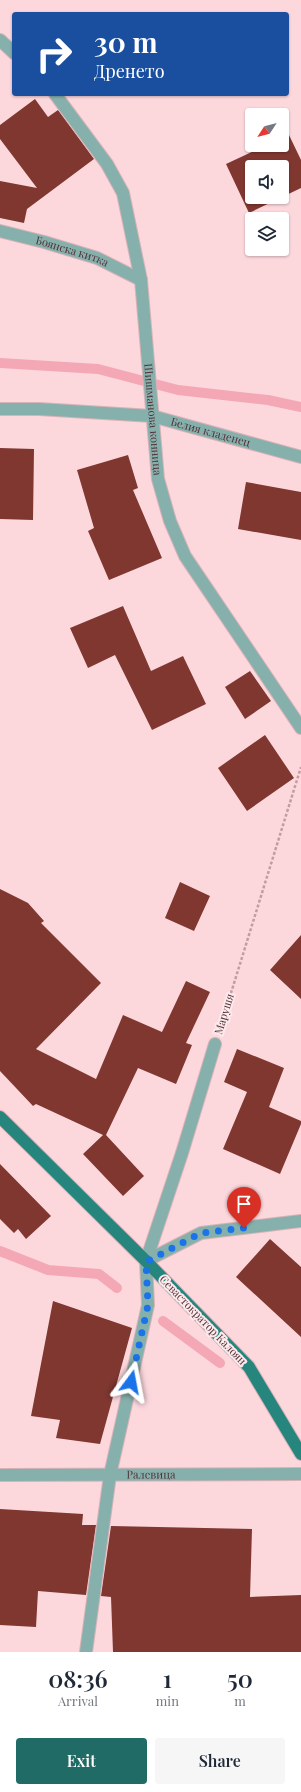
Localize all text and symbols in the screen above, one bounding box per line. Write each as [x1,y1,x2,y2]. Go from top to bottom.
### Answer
text: 30 m [94,23,158,60]
icon: right [28,28,80,80]
text: Дренето [94,59,165,83]
north arrow [245,108,289,152]
map controls [245,108,289,256]
button: sound [245,160,289,204]
button: layers [245,212,289,256]
street label: Боянска китка [34,232,112,270]
street label: Шишманова конница [141,363,166,476]
street label: Белия кладенец [169,414,252,450]
street label: Марушя [210,991,237,1036]
pin [227,1187,261,1228]
icon: arrive [233,1193,255,1215]
street label: Севастократор Калоян [157,1272,250,1368]
position arrow [110,1361,152,1403]
street label: Ралевица [127,1466,176,1482]
text: 08:36 [48,1662,108,1694]
text: 1 [163,1662,172,1694]
text: 50 [227,1662,253,1694]
text: Arrival [58,1692,98,1709]
text: min [156,1692,179,1709]
text: m [234,1692,246,1709]
button: Exit [16,1738,147,1784]
button: Share [155,1738,285,1784]

